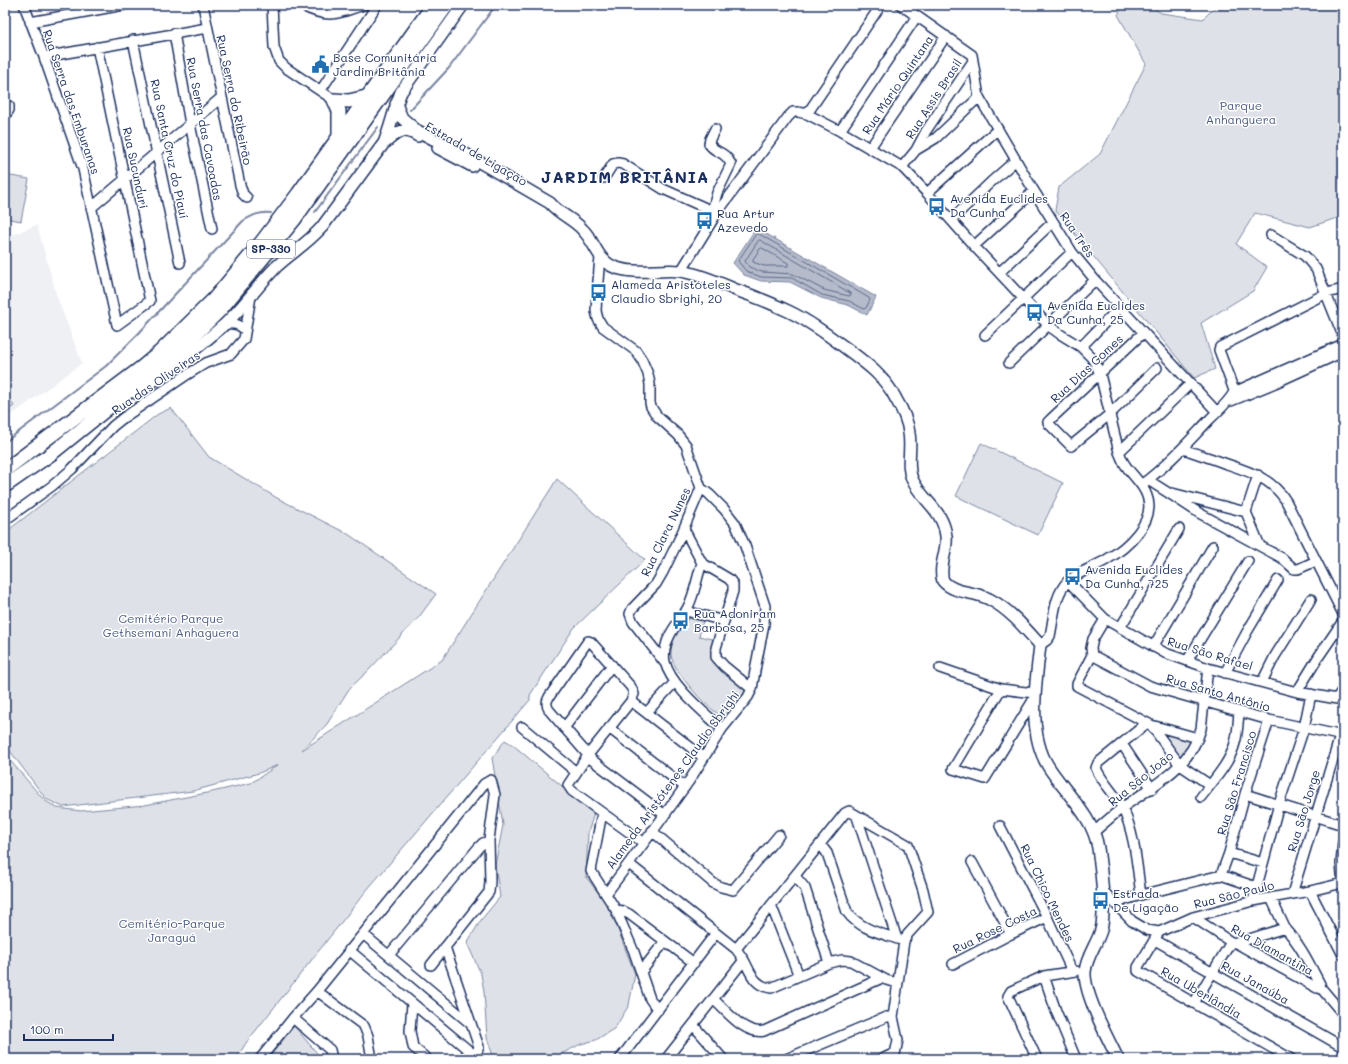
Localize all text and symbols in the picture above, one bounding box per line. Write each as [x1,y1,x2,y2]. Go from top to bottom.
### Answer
street label: Rua Serra das Emburanas [40,27,104,176]
street label: Rua Mário Quintana [858,32,936,137]
street label: Rua Serra do Ribeirão [213,33,257,166]
place label: Base Comunitária Jardim Britânia [333,49,437,79]
public building icon: Base Comunitária Jardim Britânia [310,55,330,75]
street label: Rua Assis Brasil [901,55,965,142]
street label: Rua Serra das Cavoadas [183,56,227,202]
street label: Rua Santa Cruz do Piauí [147,78,193,220]
park label: Parque Anhanguera [1206,97,1276,127]
street label: Estrada de Ligação [423,117,530,189]
street label: Rua Sucunduri [120,126,152,210]
district label: JARDIM BRITÂNIA [541,166,709,187]
place label: Avenida Euclides Da Cunha [950,190,1048,220]
bus stop icon: Avenida Euclides Da Cunha [927,196,947,216]
place label: Rua Artur Azevedo [717,205,775,235]
street label: Rua Três [1057,209,1099,261]
bus stop icon: Rua Artur Azevedo [694,211,714,231]
road number: SP-330 [247,240,295,258]
place label: Alameda Aristóteles Claudio Sbrighi, 20 [611,276,731,306]
bus stop icon: Alameda Aristóteles Claudio Sbrighi, 20 [588,282,608,302]
place label: Avenida Euclides Da Cunha, 25 [1047,297,1145,327]
bus stop icon: Avenida Euclides Da Cunha, 25 [1024,303,1044,323]
street label: Rua Dias Gomes [1047,330,1126,406]
street label: Rua das Oliveiras [108,347,203,418]
street label: Rua Clara Nunes [637,484,694,579]
place label: Avenida Euclides Da Cunha, 725 [1085,561,1183,591]
bus stop icon: Avenida Euclides Da Cunha, 725 [1062,567,1082,587]
place label: Rua Adoniram Barbosa, 25 [694,605,776,635]
park label: Cemitério Parque Gethsemani Anhaguera [103,610,239,640]
bus stop icon: Rua Adoniram Barbosa, 25 [671,611,691,631]
street label: Rua São Rafael [1166,632,1255,674]
street label: Rua Santo Antônio [1164,670,1272,715]
street label: Alameda Aristótenes Claudio Sbrighi [602,687,742,872]
street label: Rua São Francisco [1213,729,1260,837]
street label: Rua São João [1105,747,1176,809]
street label: Rua São Jorge [1283,768,1323,854]
street label: Rua Chico Mendes [1017,841,1079,944]
street label: Rua São Paulo [1192,876,1276,912]
place label: Estrada De Ligação [1113,885,1179,915]
bus stop icon: Estrada De Ligação [1090,891,1110,911]
street label: Rua Rose Costa [950,902,1039,956]
park label: Cemitério-Parque Jaraguá [119,915,225,945]
street label: Rua Diamantina [1228,920,1316,978]
street label: Rua Janaúba [1219,957,1292,1007]
street label: Rua Uberlândia [1158,963,1245,1022]
scale bar [24,1016,113,1042]
text: 100 m [30,1021,64,1037]

